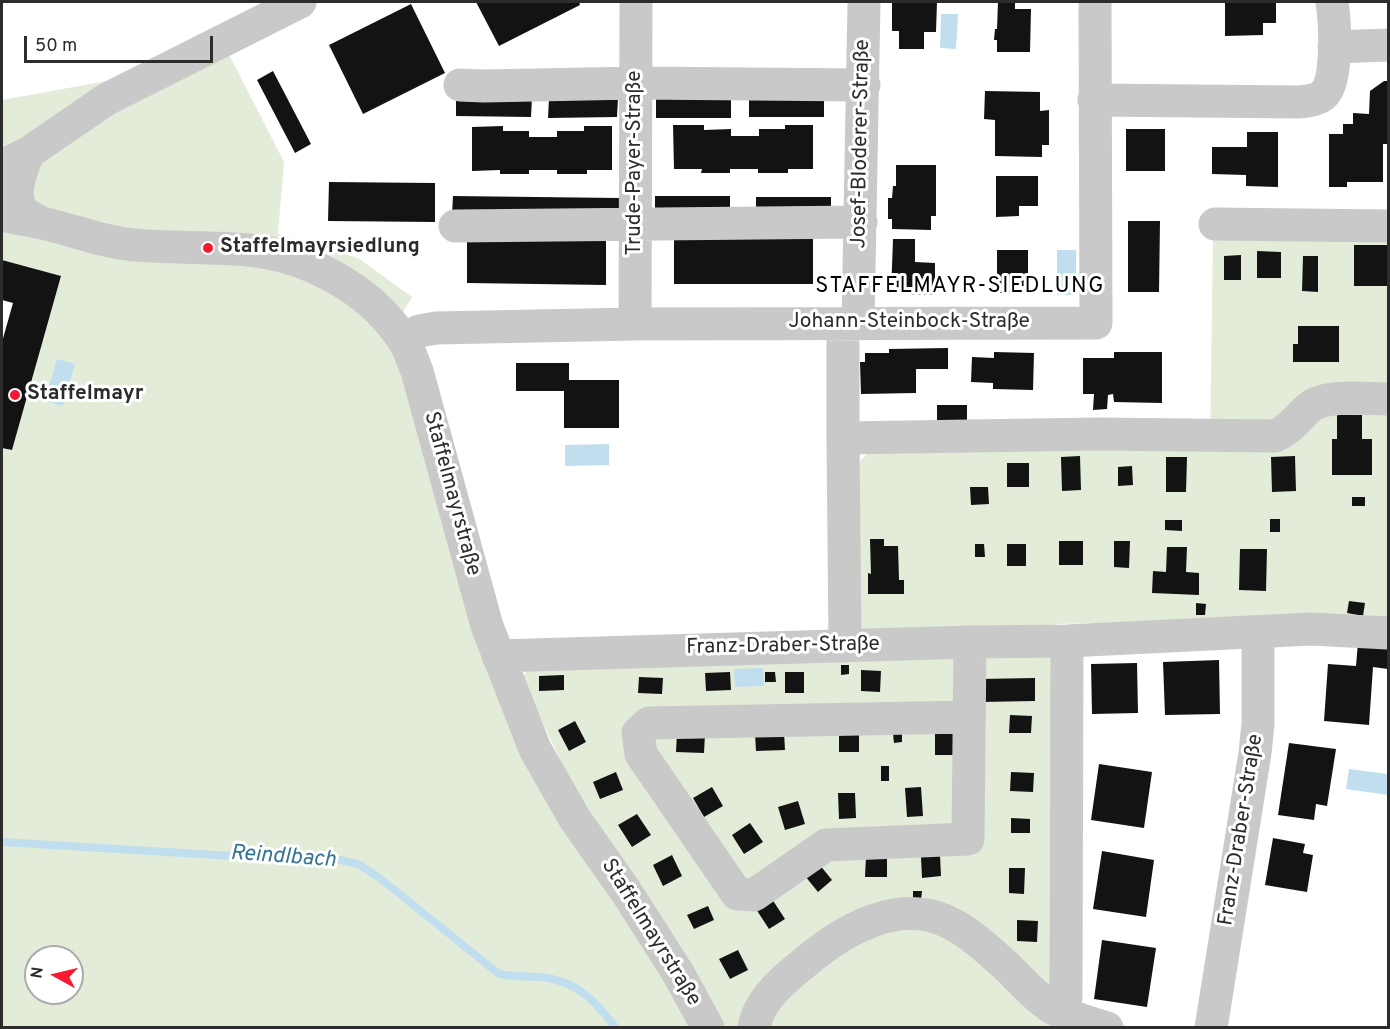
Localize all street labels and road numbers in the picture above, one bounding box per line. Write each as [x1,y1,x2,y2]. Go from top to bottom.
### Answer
street label: Josef-Bloderer-Straße [848,39,876,249]
street label: Trude-Payer-Straße [623,71,649,255]
street label: Johann-Steinbock-Straße [788,310,1030,336]
street label: Staffelmayrstraße [417,409,485,579]
street label: Franz-Draber-Straße [686,633,880,661]
street label: Franz-Draber-Straße [1214,732,1270,928]
street label: Staffelmayrstraße [595,855,705,1011]

